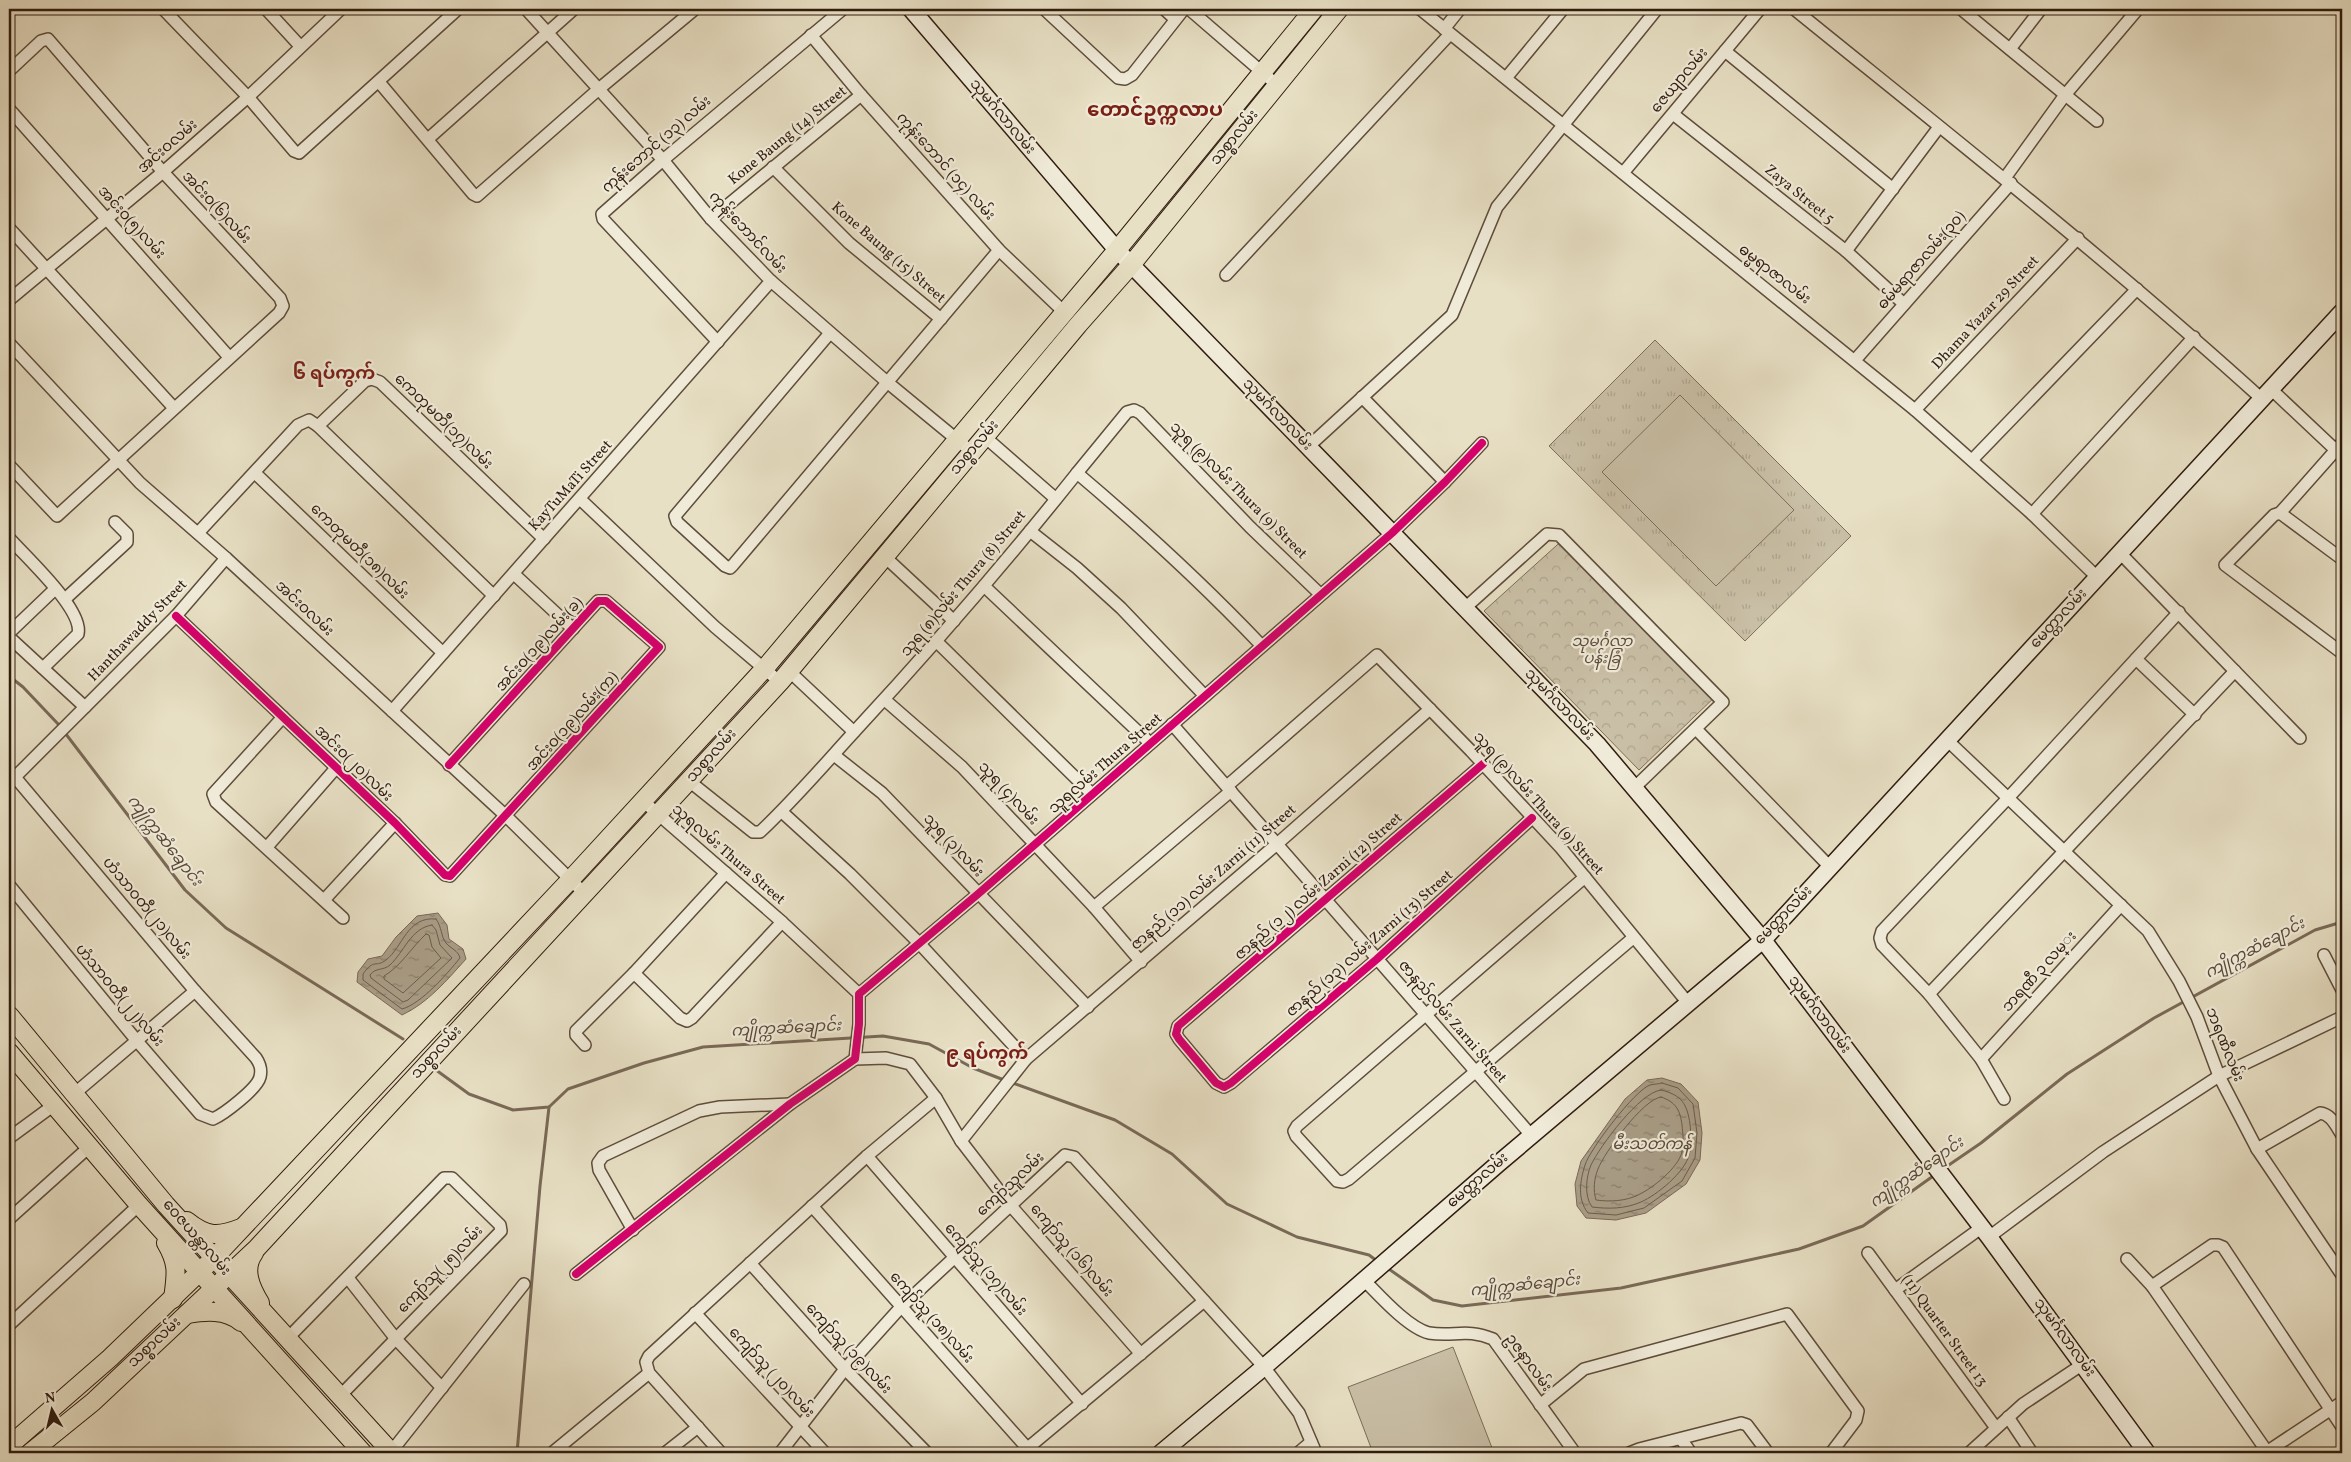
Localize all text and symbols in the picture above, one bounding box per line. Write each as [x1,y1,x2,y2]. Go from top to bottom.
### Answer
street label: ဇေယျာလမ်း [1646,43,1714,118]
street label: သုမင်္ဂလာလမ်း [964,74,1041,159]
street label: Kone Baung (14) Street [724,81,852,191]
street label: ကုန်းဘောင် (၁၃) လမ်း [597,91,716,198]
district label: တောင်ဥက္ကလာပ [1087,96,1223,125]
street label: သစ္စာလမ်း [1205,105,1264,171]
street label: ကုန်းဘောင် (၁၄) လမ်း [891,108,1000,226]
street label: အင်းဝလမ်း [133,114,203,179]
street label: Zaya Street 5 [1760,160,1838,230]
street label: အင်းဝ(၆)လမ်း [177,166,256,249]
street label: အင်းဝ(၅)လမ်း [92,181,170,264]
street label: ကုန်းဘောင်လမ်း [703,187,791,279]
street label: Kone Baung (15) Street [826,197,950,309]
street label: ဓမ်မရာဇာလမ်း(၃၀) [1872,206,1971,315]
street label: ဓမ္မရာဇာလမ်း [1733,239,1815,310]
street label: Dhama Yazar 29 Street [1928,251,2044,375]
district label: ၆ ရပ်ကွက် [293,361,375,387]
street label: ကေတုမတီ(၁၇)လမ်း [389,369,498,475]
street label: သုမင်္ဂလာလမ်း [1237,374,1318,456]
street label: သစ္စာလမ်း [945,415,1005,480]
street label: သူရ (၉)လမ်း Thura (9) Street [1165,417,1312,564]
street label: KayTuMaTi Street [524,436,618,536]
street label: ကေတုမတီ(၁၈)လမ်း [305,499,414,605]
street label: သူရ (၈)လမ်း Thura (8) Street [896,506,1032,662]
street label: Hanthawaddy Street [84,575,192,687]
street label: အင်းဝလမ်း [270,576,339,642]
street label: မေတ္တာလမ်း [2025,584,2092,654]
street label: အင်းဝ(၁၉)လမ်း(ခ) [491,592,588,697]
park label: သုမင်္ဂလာ ပန်းခြံ [1572,630,1634,670]
street label: သုမင်္ဂလာလမ်း [1519,664,1600,746]
street label: အင်းဝ(၁၉)လမ်း(က) [522,667,624,777]
street label: သူရလမ်း Thura Street [1044,708,1167,819]
street label: အင်းဝ(၂၀)လမ်း [309,720,398,807]
street label: သစ္စာလမ်း [681,724,742,788]
street label: သူရ (၉)လမ်း Thura (9) Street [1468,727,1609,880]
street label: သူရ (၄)လမ်း [973,757,1044,831]
water label: ကျိုက္ကဆံချောင်း [121,790,209,893]
street label: သူရလမ်း Thura Street [667,799,790,910]
street label: ဇာနည် (၁၁) လမ်း Zarni (11) Street [1126,799,1301,956]
street label: ဇာနည် (၁၂) လမ်း Zarni (12) Street [1230,807,1408,966]
street label: သူရ (၃)လမ်း [918,809,989,883]
street label: ဟံသာဝတီ(၂၁)လမ်း [97,853,196,965]
street label: ဇာနည် (၁၃) လမ်း Zarni (13) Street [1281,865,1458,1022]
street label: မေတ္တာလမ်း [1750,881,1818,950]
water label: ကျိုက္ကဆံချောင်း [2200,911,2311,985]
street label: ဘရဏီ ၃ လမ္း [1997,926,2082,1017]
street label: ဟံသာဝတီ(၂၂)လမ်း [70,939,169,1052]
street label: ဇာနည်လမ်း Zarni Street [1393,955,1512,1088]
street label: သုမင်္ဂလာလမ်း [1783,971,1856,1058]
street label: ဘရဏီလမ်း [2200,1004,2249,1085]
water label: ကျိုက္ကဆံချောင်း [730,1013,843,1044]
street label: သစ္စာလမ်း [406,1021,467,1085]
district label: ၉ ရပ်ကွက် [946,1041,1028,1067]
water label: ကျိုက္ကဆံချောင်း [1864,1130,1970,1214]
water label: မီးသတ်ကန် [1612,1132,1694,1157]
street label: ကျော်သူလမ်း [972,1147,1050,1222]
street label: မေတ္တာလမ်း [1442,1148,1513,1214]
street label: ဝေဇယန္တာလမ်း [157,1195,236,1281]
street label: ကျော်သူ (၁၆)လမ်း [1024,1199,1118,1302]
street label: ကျော်သူ (၁၇)လမ်း [939,1218,1032,1321]
street label: ကျော်သူ(၂၅)လမ်း [393,1221,488,1319]
street label: ကျော်သူ (၁၈)လမ်း [884,1267,979,1368]
water label: ကျိုက္ကဆံချောင်း [1469,1267,1583,1304]
street label: (11) Quarter Street 13 [1896,1271,1992,1391]
street label: သုမင်္ဂလာလမ်း [2028,1294,2101,1382]
street label: ကျော်သူ (၁၉)လမ်း [800,1298,897,1399]
street label: သစ္စာလမ်း [123,1312,187,1373]
street label: ကျော်သူ (၂၀)လမ်း [723,1322,820,1423]
street label: ဥဇနာလမ်း [1500,1329,1557,1397]
north arrow [28,1384,78,1434]
text: N [44,1388,57,1409]

